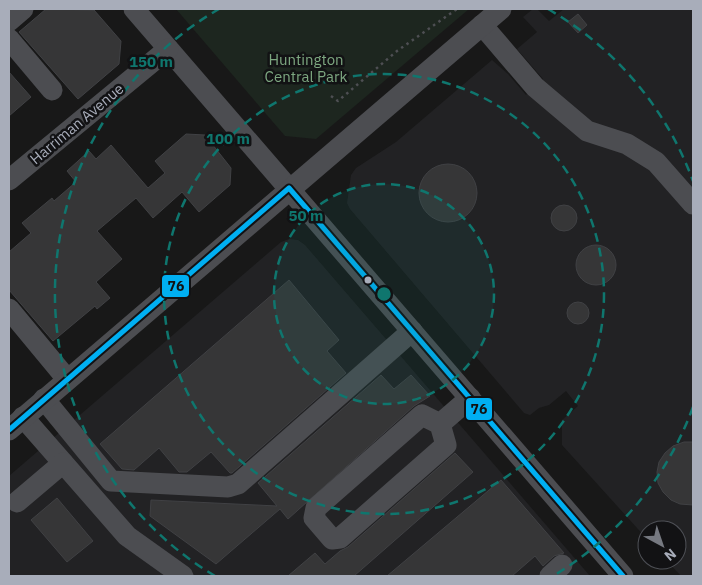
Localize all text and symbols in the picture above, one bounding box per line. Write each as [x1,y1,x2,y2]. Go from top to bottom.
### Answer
park label: Huntington Central Park [265,50,347,86]
text: 150 m [129,52,173,71]
street label: Harriman Avenue [26,79,127,168]
text: 100 m [206,129,250,148]
text: 50 m [289,206,323,225]
line badge: 76 [161,274,190,298]
unlabelled marker [363,275,373,285]
text: 76 [168,277,184,295]
centre of rings [375,285,393,303]
line badge: 76 [465,397,493,421]
text: 76 [471,400,487,418]
north arrow [637,520,687,570]
text: N [661,545,680,565]

